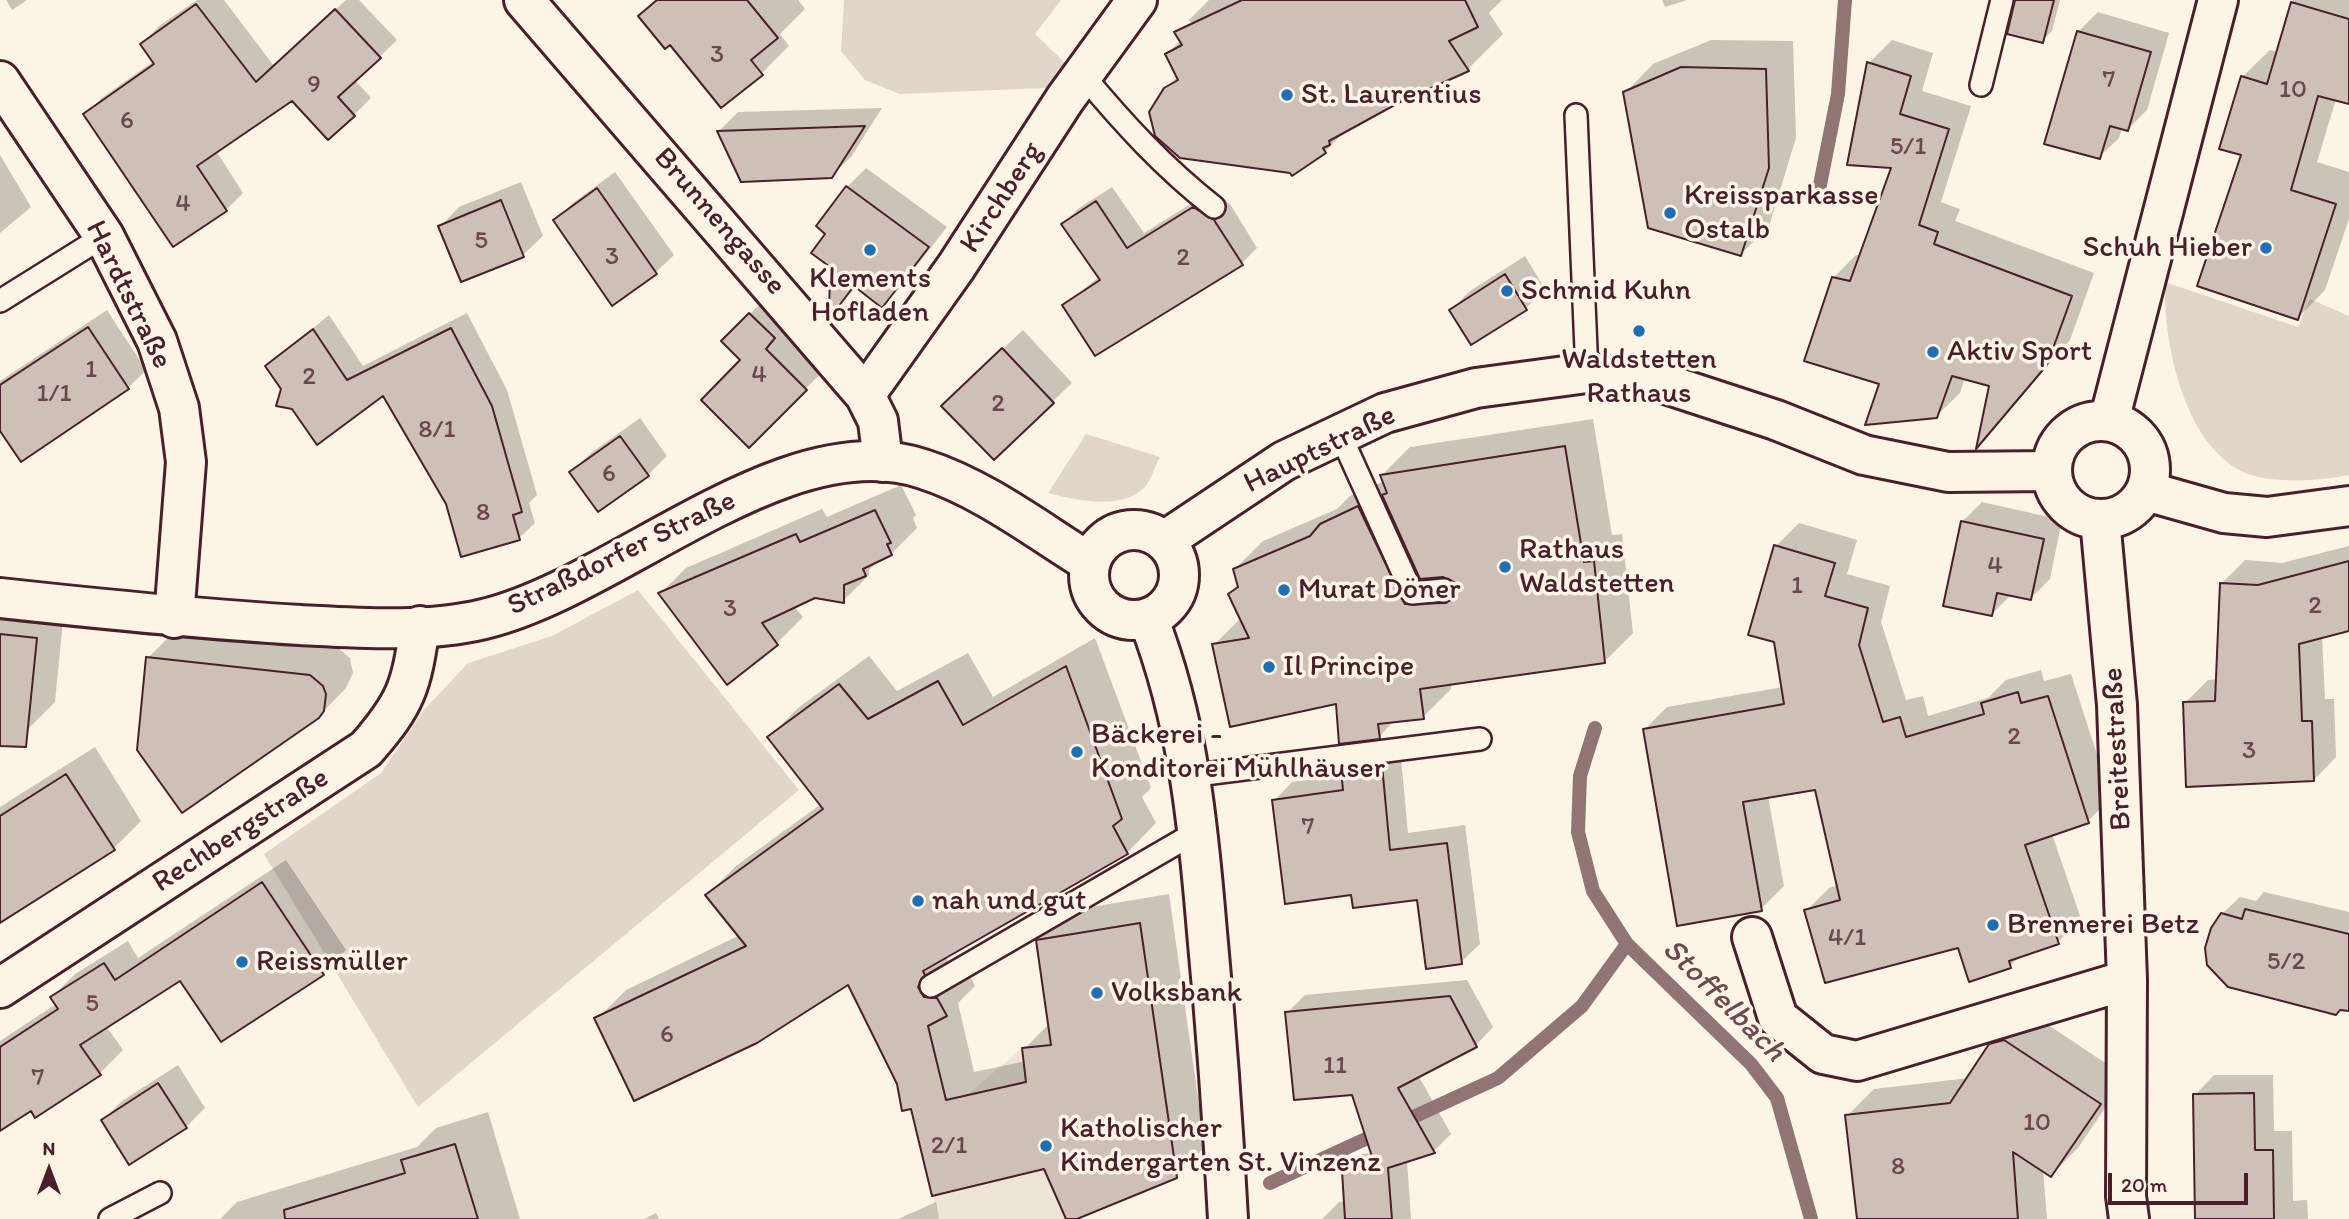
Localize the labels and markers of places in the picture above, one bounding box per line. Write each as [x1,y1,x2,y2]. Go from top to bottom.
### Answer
place label: St. Laurentius [1301,77,1481,113]
marker: St. Laurentius [1279,87,1295,103]
place label: Kreissparkasse Ostalb [1684,178,1878,248]
marker: Kreissparkasse Ostalb [1662,205,1678,221]
place label: Schuh Hieber [2082,230,2252,266]
marker: Schuh Hieber [2258,240,2274,256]
marker: Klements Hofladen [862,242,878,258]
place label: Klements Hofladen [809,261,931,332]
place label: Schmid Kuhn [1521,273,1691,309]
marker: Schmid Kuhn [1499,283,1515,299]
marker: Waldstetten Rathaus [1631,323,1647,339]
place label: Aktiv Sport [1947,334,2092,370]
place label: Waldstetten Rathaus [1561,342,1717,412]
marker: Aktiv Sport [1925,344,1941,360]
place label: Rathaus Waldstetten [1519,532,1675,602]
marker: Rathaus Waldstetten [1497,559,1513,575]
place label: Murat Döner [1298,572,1461,608]
marker: Murat Döner [1276,582,1292,598]
place label: Il Principe [1283,649,1414,685]
marker: Il Principe [1261,659,1277,675]
place label: Bäckerei - Konditorei Mühlhäuser [1091,717,1385,788]
marker: Bäckerei - Konditorei Mühlhäuser [1069,744,1085,760]
place label: nah und gut [932,883,1086,919]
marker: nah und gut [910,893,926,909]
place label: Brennerei Betz [2007,907,2199,943]
marker: Brennerei Betz [1985,917,2001,933]
place label: Reissmüller [256,944,408,980]
marker: Reissmüller [234,954,250,970]
place label: Volksbank [1111,975,1242,1011]
marker: Volksbank [1089,985,1105,1001]
place label: Katholischer Kindergarten St. Vinzenz [1060,1111,1381,1182]
marker: Katholischer Kindergarten St. Vinzenz [1038,1138,1054,1154]

